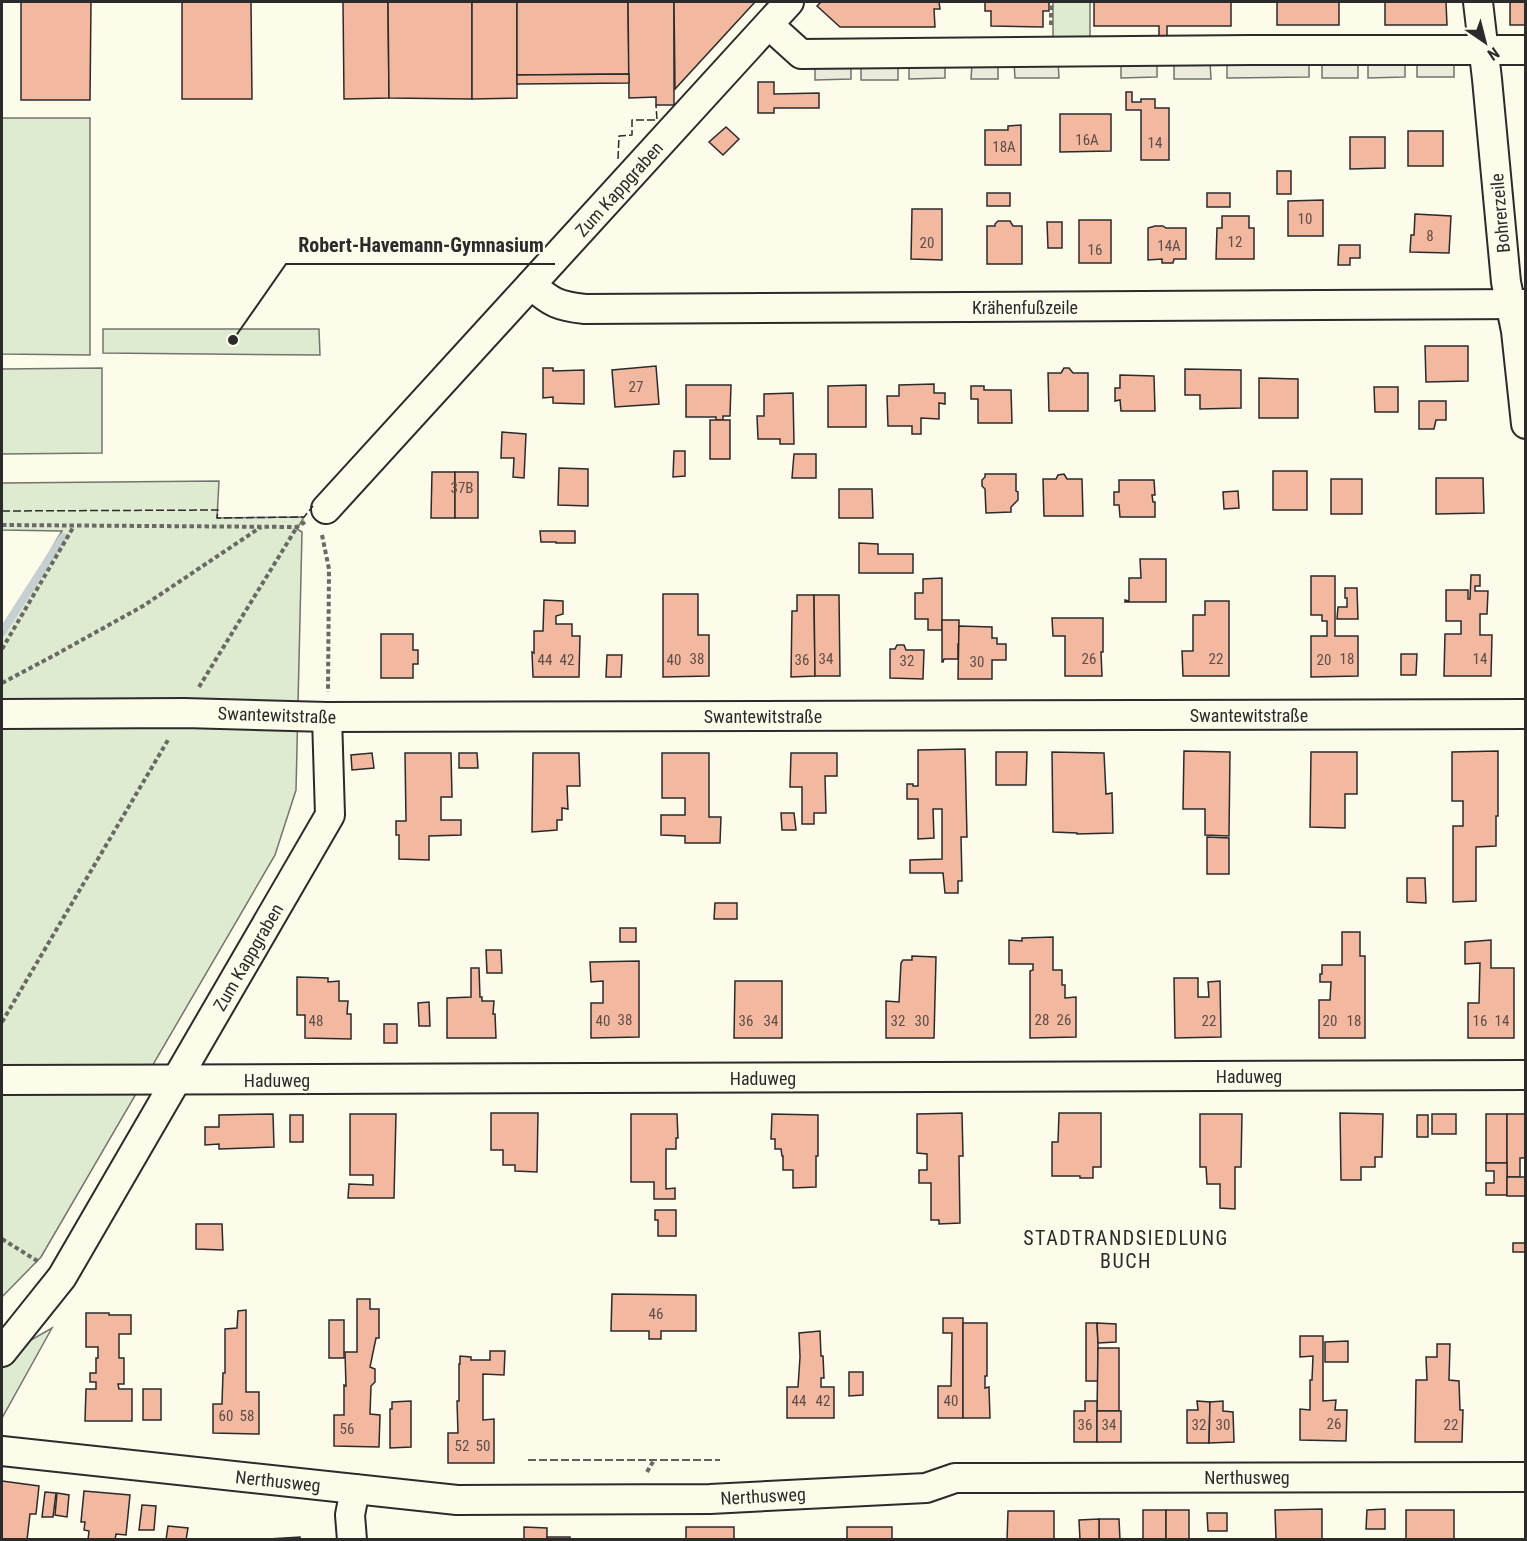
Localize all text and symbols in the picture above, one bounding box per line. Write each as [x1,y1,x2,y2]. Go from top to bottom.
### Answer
north arrow [1455,12,1515,72]
text: N [1484,43,1503,64]
house number: 16A [1075,131,1099,149]
house number: 14 [1148,134,1162,152]
street label: Zum Kappgraben [571,137,667,241]
house number: 18A [992,138,1016,156]
street label: Bohrerzeile [1486,172,1514,254]
house number: 10 [1298,210,1312,228]
callout: Robert-Havemann-Gymnasium [286,226,555,264]
house number: 8 [1426,227,1434,245]
text: Robert-Havemann-Gymnasium [298,233,544,257]
house number: 12 [1228,233,1242,251]
house number: 20 [920,234,934,252]
house number: 14A [1157,237,1181,255]
house number: 16 [1088,241,1102,259]
street label: Krähenfußzeile [972,297,1078,318]
house number: 27 [629,378,643,396]
house number: 37B [451,479,474,497]
house number: 38 [690,650,704,668]
house number: 34 [819,650,833,668]
house number: 26 [1082,650,1096,668]
house number: 22 [1209,650,1223,668]
house number: 18 [1340,650,1354,668]
house number: 14 [1473,650,1487,668]
house number: 44 [538,651,552,669]
house number: 42 [560,651,574,669]
house number: 40 [667,651,681,669]
house number: 36 [795,651,809,669]
house number: 20 [1317,651,1331,669]
house number: 32 [900,652,914,670]
house number: 30 [970,653,984,671]
street label: Swantewitstraße [217,702,337,728]
street label: Swantewitstraße [1190,705,1308,726]
street label: Swantewitstraße [704,706,822,727]
street label: Zum Kappgraben [209,900,287,1014]
house number: 38 [618,1011,632,1029]
house number: 28 [1035,1011,1049,1029]
house number: 26 [1057,1011,1071,1029]
house number: 48 [309,1012,323,1030]
house number: 40 [596,1012,610,1030]
house number: 36 [739,1012,753,1030]
house number: 34 [764,1012,778,1030]
house number: 32 [891,1012,905,1030]
house number: 30 [915,1012,929,1030]
house number: 22 [1202,1012,1216,1030]
house number: 20 [1323,1012,1337,1030]
house number: 18 [1347,1012,1361,1030]
house number: 16 [1473,1012,1487,1030]
house number: 14 [1495,1012,1509,1030]
street label: Haduweg [1216,1066,1282,1087]
street label: Haduweg [730,1068,796,1089]
street label: Haduweg [244,1070,310,1091]
district label: STADTRANDSIEDLUNG BUCH [1023,1226,1229,1273]
house number: 46 [649,1305,663,1323]
house number: 44 [792,1392,806,1410]
house number: 42 [816,1392,830,1410]
house number: 40 [944,1392,958,1410]
house number: 60 [219,1407,233,1425]
house number: 58 [240,1407,254,1425]
house number: 26 [1327,1415,1341,1433]
house number: 36 [1078,1416,1092,1434]
house number: 34 [1102,1416,1116,1434]
house number: 32 [1192,1416,1206,1434]
house number: 30 [1216,1416,1230,1434]
house number: 22 [1444,1416,1458,1434]
house number: 56 [340,1420,354,1438]
house number: 52 [455,1437,469,1455]
house number: 50 [476,1437,490,1455]
street label: Nerthusweg [234,1466,322,1496]
street label: Nerthusweg [1204,1467,1290,1488]
street label: Nerthusweg [720,1483,806,1509]

